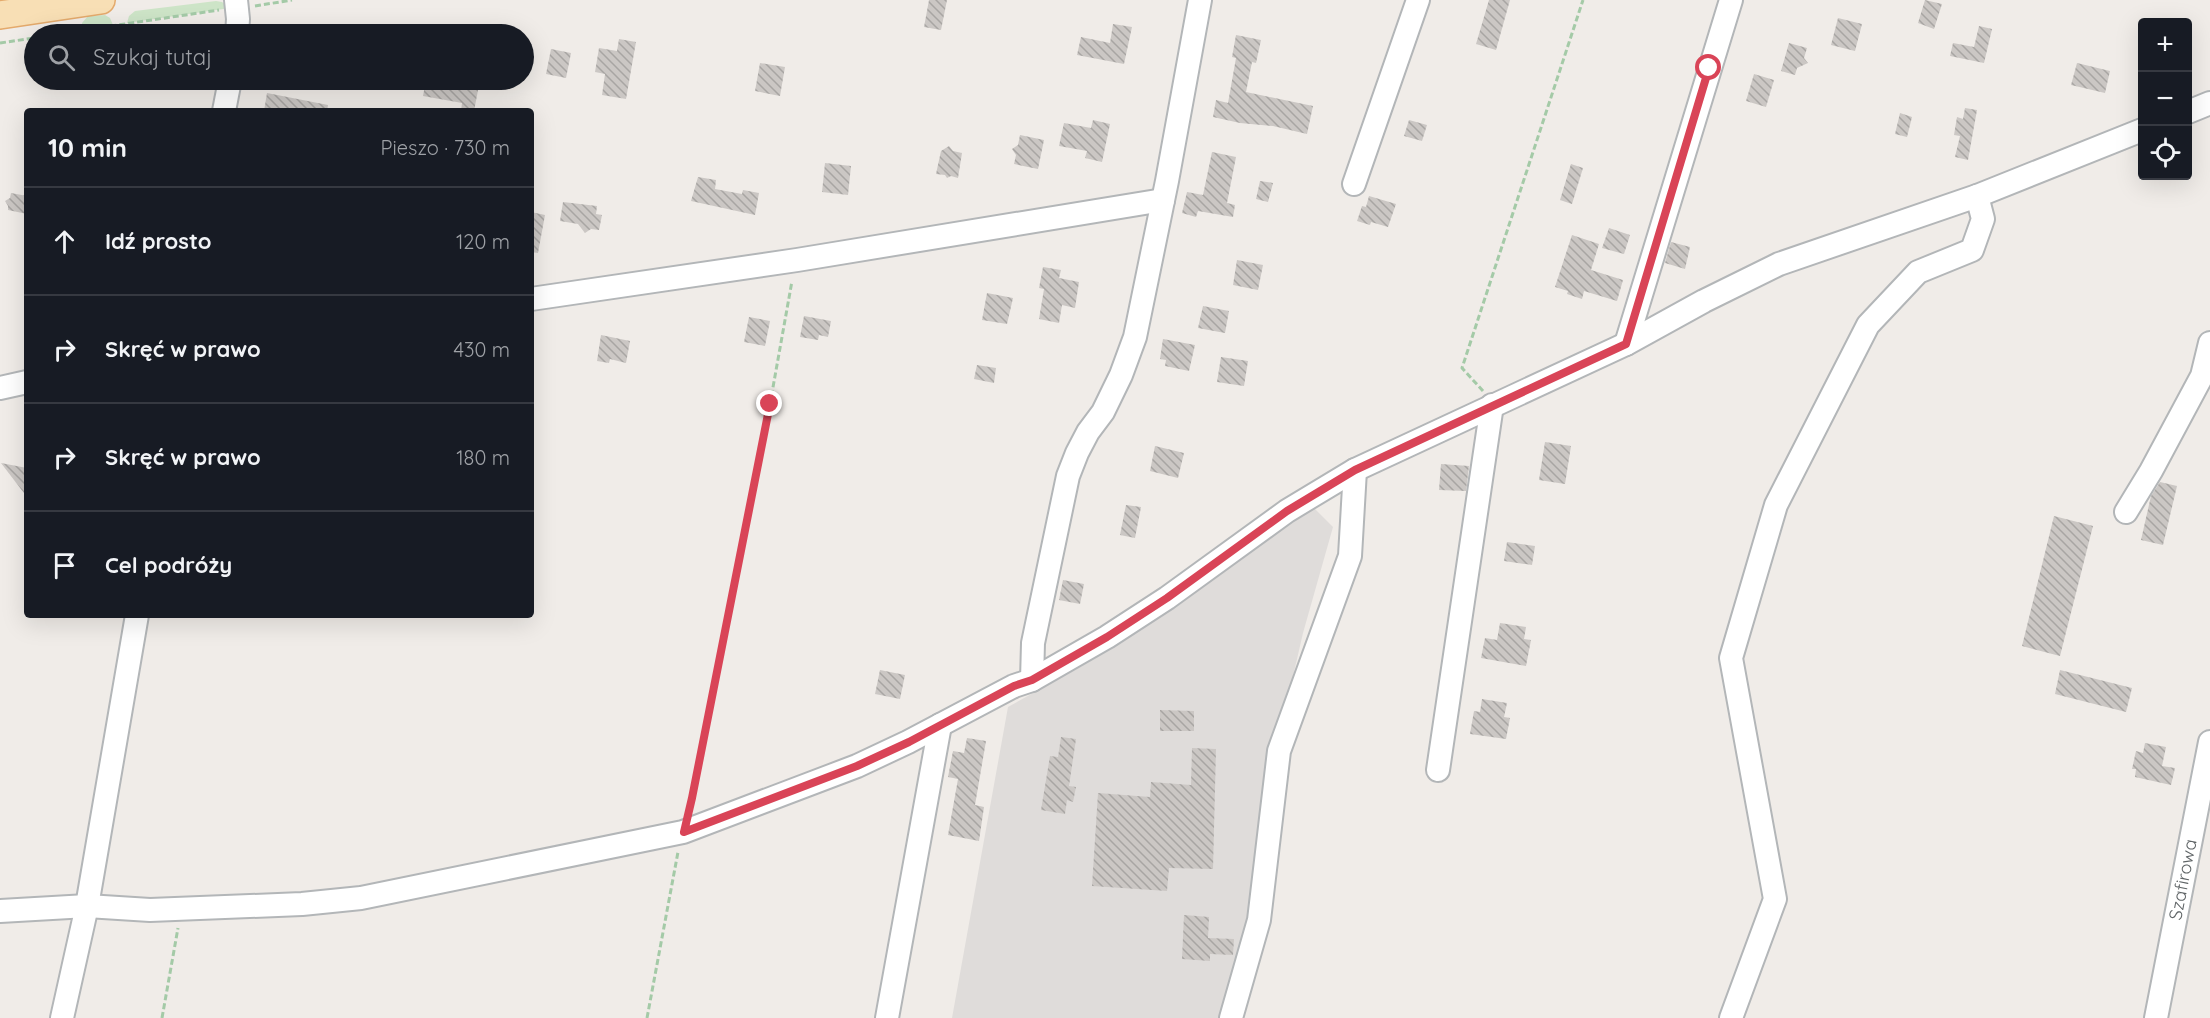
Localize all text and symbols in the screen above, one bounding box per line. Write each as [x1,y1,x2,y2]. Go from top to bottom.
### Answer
map controls [2138,18,2192,180]
button: + [2138,18,2192,72]
search box [24,24,534,90]
icon: search [45,41,78,74]
text: Szukaj tutaj [93,43,212,71]
route start [1695,54,1721,80]
button: − [2138,72,2192,126]
button: locate [2138,126,2192,180]
text: 10 min [48,131,127,164]
text: Pieszo · 730 m [381,135,510,160]
icon: ahead [48,225,81,258]
text: Idź prosto [105,227,212,255]
text: 120 m [456,229,510,254]
icon: right [48,333,81,366]
text: Skręć w prawo [105,335,261,363]
text: 430 m [453,337,510,362]
route end [756,390,782,416]
icon: right [48,441,81,474]
text: Skręć w prawo [105,443,261,471]
text: 180 m [456,445,510,470]
icon: arrive [48,549,81,582]
text: Cel podróży [105,551,232,579]
street label: Szafirowa [2163,837,2202,922]

